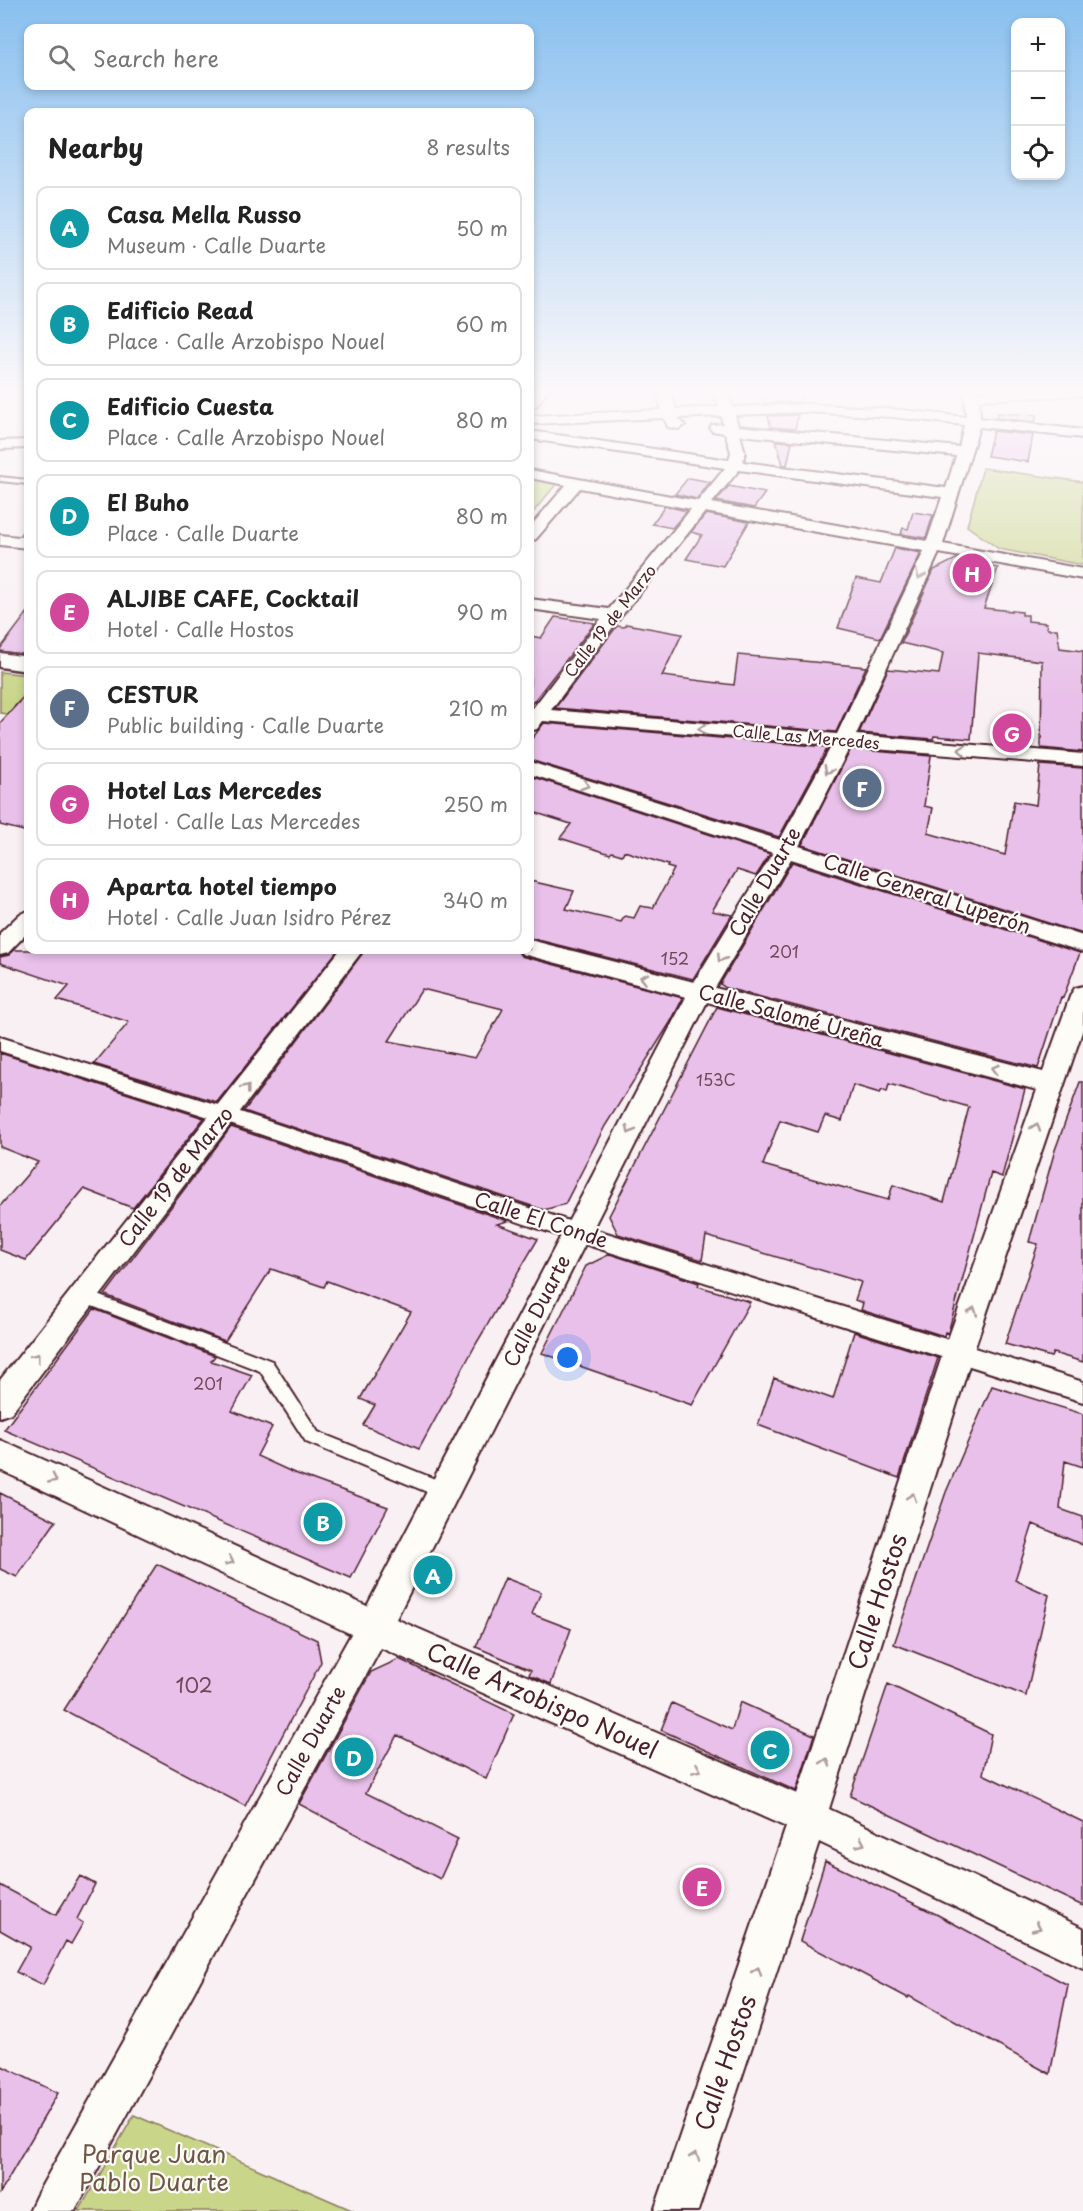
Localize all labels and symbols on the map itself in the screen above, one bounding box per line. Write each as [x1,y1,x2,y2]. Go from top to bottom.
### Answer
pin: H [952,550,992,596]
street label: Calle 19 de Marzo [558,559,661,682]
one-way arrow [916,569,928,580]
pin: G [992,710,1032,756]
street label: Calle Las Mercedes [731,718,881,754]
one-way arrow [697,722,706,735]
one-way arrow [957,744,966,757]
one-way arrow [824,764,835,775]
pin: F [842,766,882,810]
one-way arrow [579,778,590,790]
street label: Calle Duarte [721,821,808,942]
street label: Calle General Luperón [820,845,1035,941]
house number: 201 [769,939,799,963]
house number: 152 [661,946,689,970]
one-way arrow [717,952,728,962]
one-way arrow [639,972,649,985]
street label: Calle Salomé Ureña [695,976,888,1054]
one-way arrow [990,1063,1000,1076]
house number: 153C [696,1067,736,1091]
one-way arrow [239,1083,250,1094]
street label: Calle 19 de Marzo [111,1100,240,1253]
one-way arrow [1029,1122,1042,1133]
one-way arrow [626,1124,637,1135]
street label: Calle El Conde [471,1183,612,1255]
street label: Calle Duarte [495,1249,577,1372]
one-way arrow [965,1306,978,1317]
your location [553,1343,582,1372]
one-way arrow [28,1353,39,1364]
house number: 201 [193,1371,223,1395]
one-way arrow [47,1472,58,1484]
one-way arrow [904,1492,917,1503]
pin: B [304,1500,342,1544]
street label: Calle Hostos [837,1528,915,1674]
pin: A [414,1552,452,1598]
one-way arrow [224,1553,235,1565]
street label: Calle Arzobispo Nouel [421,1632,664,1767]
house number: 102 [175,1670,213,1700]
street label: Calle Duarte [267,1680,353,1801]
pin: C [750,1728,790,1772]
pin: D [334,1734,374,1780]
one-way arrow [819,1757,831,1768]
one-way arrow [690,1762,701,1774]
one-way arrow [854,1835,865,1847]
pin: E [682,1864,722,1910]
one-way arrow [1030,1919,1041,1931]
one-way arrow [749,1966,762,1977]
street label: Calle Hostos [684,1990,764,2135]
park label: Parque Juan Pablo Duarte [79,2135,229,2199]
one-way arrow [687,2151,700,2161]

